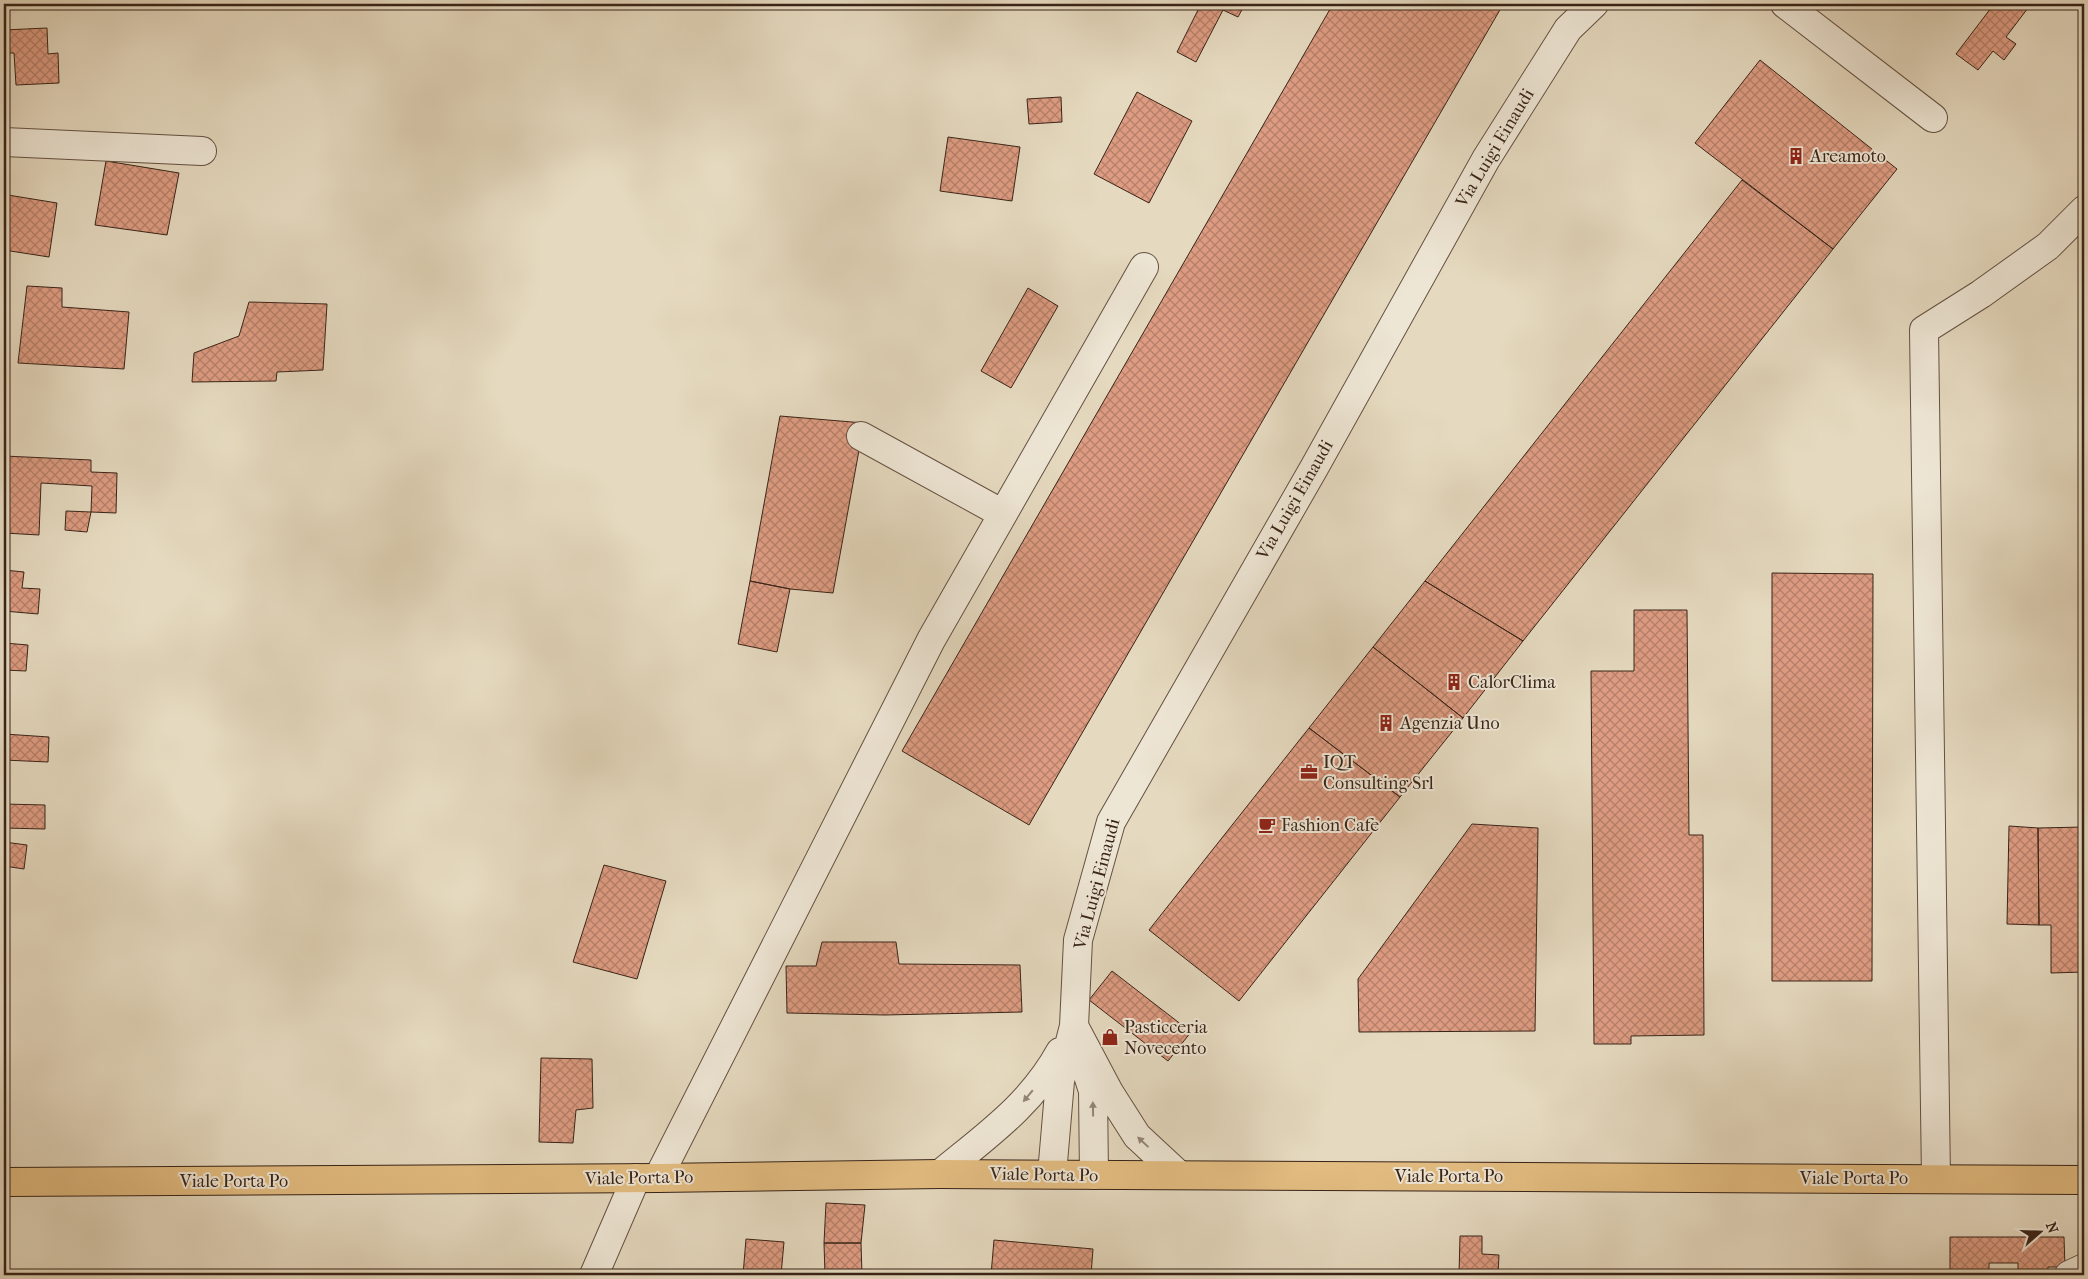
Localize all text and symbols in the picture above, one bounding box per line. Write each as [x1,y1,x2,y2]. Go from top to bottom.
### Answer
street label: Via Luigi Einaudi [1451,84,1539,212]
building icon: Areamoto [1786,146,1806,166]
place label: Areamoto [1809,146,1886,167]
street label: Via Luigi Einaudi [1252,436,1338,564]
building icon: CalorClima [1444,672,1464,692]
place label: CalorClima [1468,672,1556,693]
building icon: Agenzia Uno [1376,713,1396,733]
place label: Agenzia Uno [1399,713,1500,734]
place label: IQT Consulting Srl [1323,752,1434,794]
office icon: IQT Consulting Srl [1299,762,1319,782]
cafe icon: Fashion Cafe [1257,815,1277,835]
place label: Fashion Cafe [1281,815,1379,836]
street label: Via Luigi Einaudi [1069,816,1125,953]
place label: Pasticceria Novecento [1124,1017,1208,1059]
shop icon: Pasticceria Novecento [1100,1027,1120,1047]
one-way arrow [1023,1090,1034,1103]
one-way arrow [1089,1101,1097,1117]
one-way arrow [1137,1136,1150,1147]
street label: Viale Porta Po [989,1164,1098,1186]
street label: Viale Porta Po [1394,1166,1503,1187]
street label: Viale Porta Po [584,1167,693,1189]
street label: Viale Porta Po [1799,1168,1908,1189]
street label: Viale Porta Po [179,1171,288,1192]
north arrow [2016,1206,2066,1256]
text: N [2042,1220,2062,1236]

